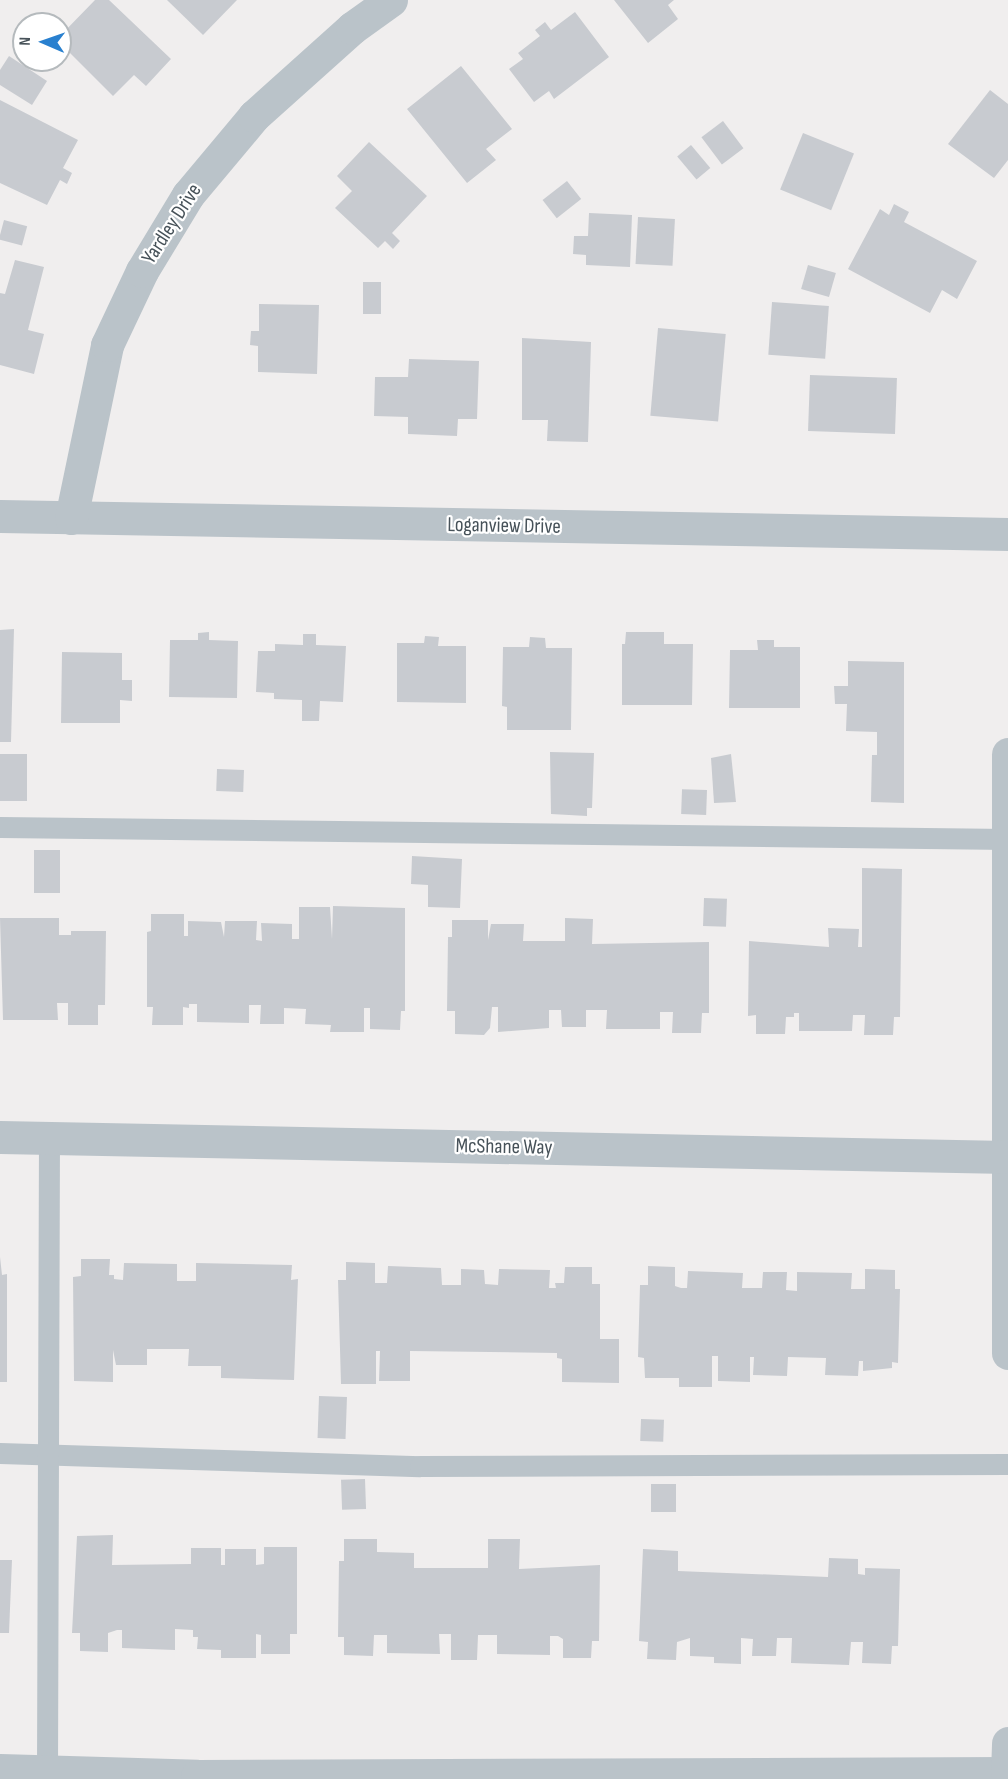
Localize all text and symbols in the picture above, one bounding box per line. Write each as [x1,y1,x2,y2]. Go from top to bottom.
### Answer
north arrow [12,12,72,72]
text: N [16,37,35,46]
street label: Yardley Drive [137,179,207,269]
street label: Loganview Drive [447,512,561,540]
street label: McShane Way [455,1134,553,1160]

